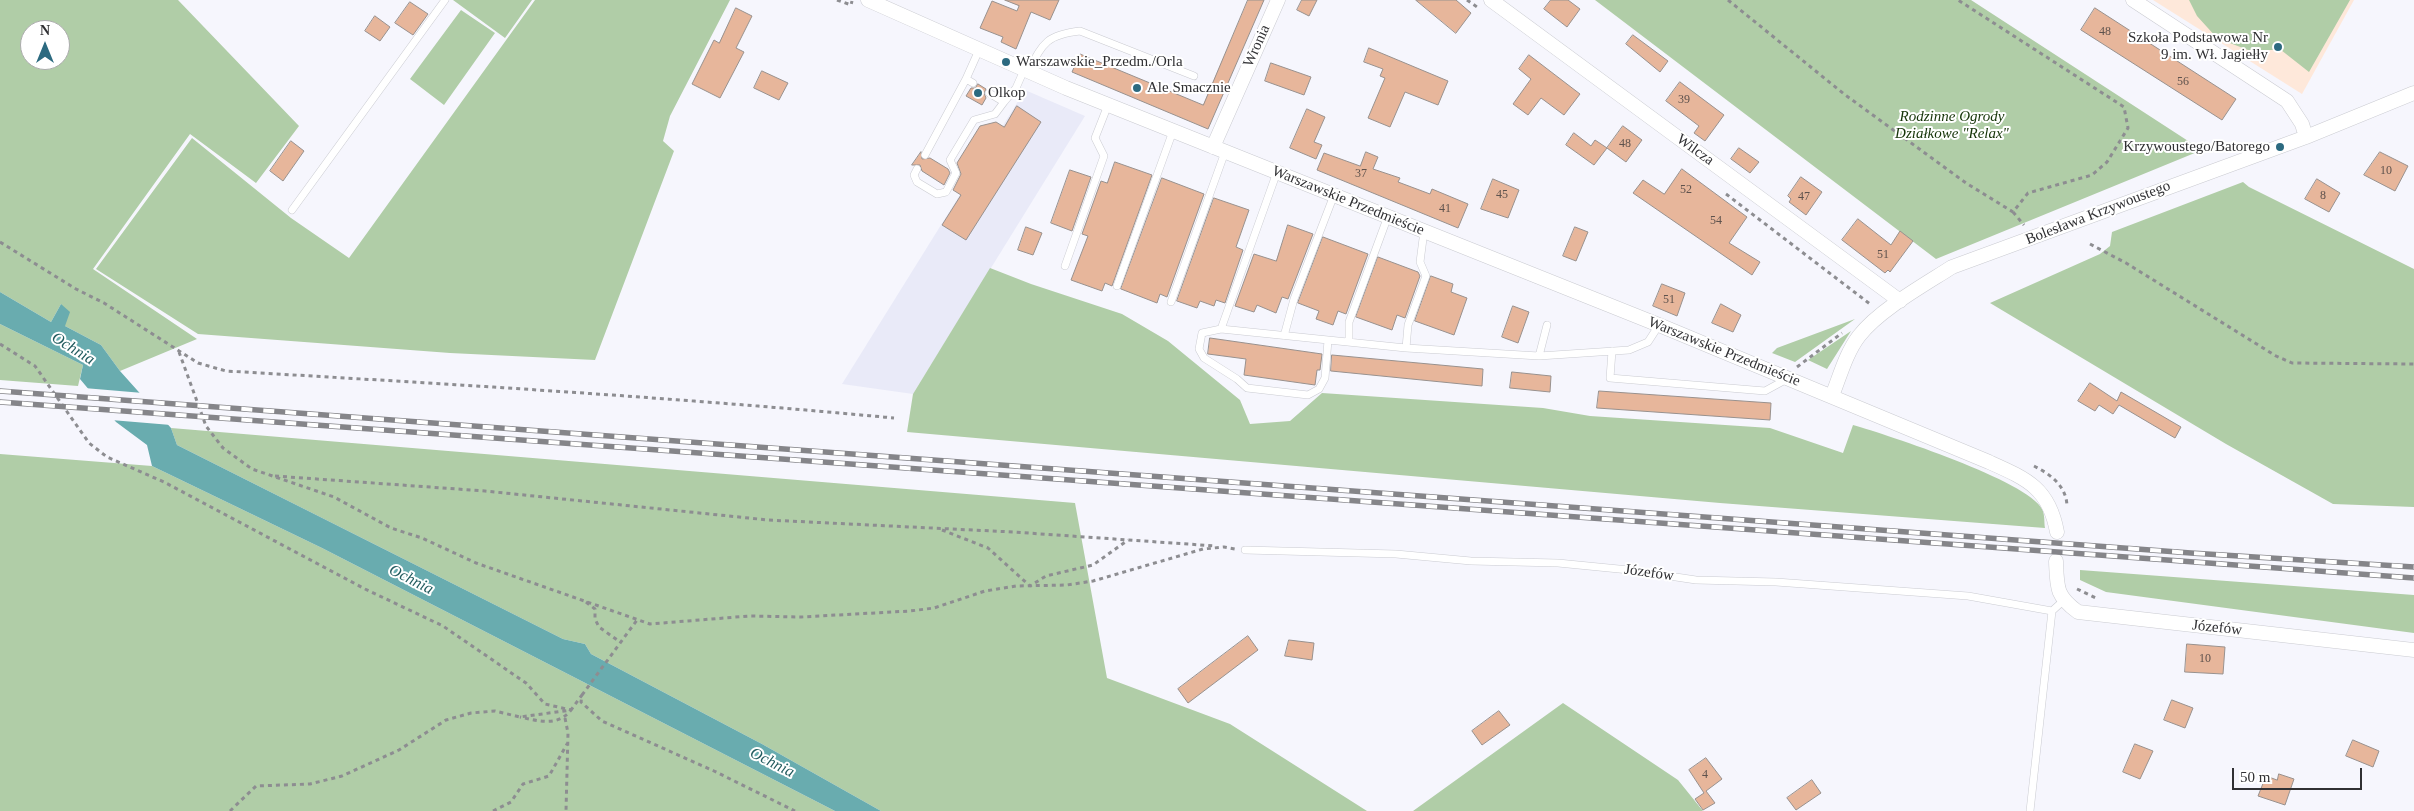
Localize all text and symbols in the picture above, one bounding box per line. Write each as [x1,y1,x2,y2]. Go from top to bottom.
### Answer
north arrow [20,20,70,70]
street label: Wronia [1240,22,1274,70]
text: N [40,23,50,38]
house number: 48 [2099,25,2111,39]
place label: Szkoła Podstawowa Nr 9 im. Wł. Jagiełły [2128,29,2268,64]
marker: Szkoła Podstawowa Nr 9 im. Wł. Jagiełły [2272,41,2284,53]
place label: Warszawskie_Przedm./Orla [1016,53,1183,71]
marker: Warszawskie_Przedm./Orla [1000,56,1012,68]
house number: 56 [2177,75,2189,89]
place label: Ale Smacznie [1147,79,1231,97]
marker: Ale Smacznie [1131,82,1143,94]
place label: Olkop [988,84,1026,102]
marker: Olkop [972,87,984,99]
house number: 39 [1678,93,1690,107]
park label: Rodzinne Ogrody Działkowe "Relax" [1895,108,2009,143]
street label: Wilcza [1673,130,1717,170]
house number: 48 [1619,137,1631,151]
place label: Krzywoustego/Batorego [2123,138,2270,156]
marker: Krzywoustego/Batorego [2274,141,2286,153]
street label: Warszawskie Przedmieście [1269,162,1427,240]
house number: 10 [2380,164,2392,178]
house number: 37 [1355,167,1367,181]
street label: Bolesława Krzywoustego [2023,177,2173,249]
house number: 52 [1680,183,1692,197]
house number: 45 [1496,188,1508,202]
house number: 8 [2320,189,2326,203]
house number: 47 [1798,190,1810,204]
house number: 41 [1439,202,1451,216]
house number: 54 [1710,214,1722,228]
house number: 51 [1877,248,1889,262]
house number: 51 [1663,293,1675,307]
street label: Warszawskie Przedmieście [1645,313,1803,391]
water label: Ochnia [48,328,98,370]
water label: Ochnia [386,561,436,599]
street label: Józefów [1623,561,1675,585]
street label: Józefów [2191,616,2243,640]
house number: 10 [2199,652,2211,666]
water label: Ochnia [747,744,797,782]
scale bar [2234,758,2364,790]
house number: 4 [1702,768,1708,782]
text: 50 m [2240,769,2270,785]

